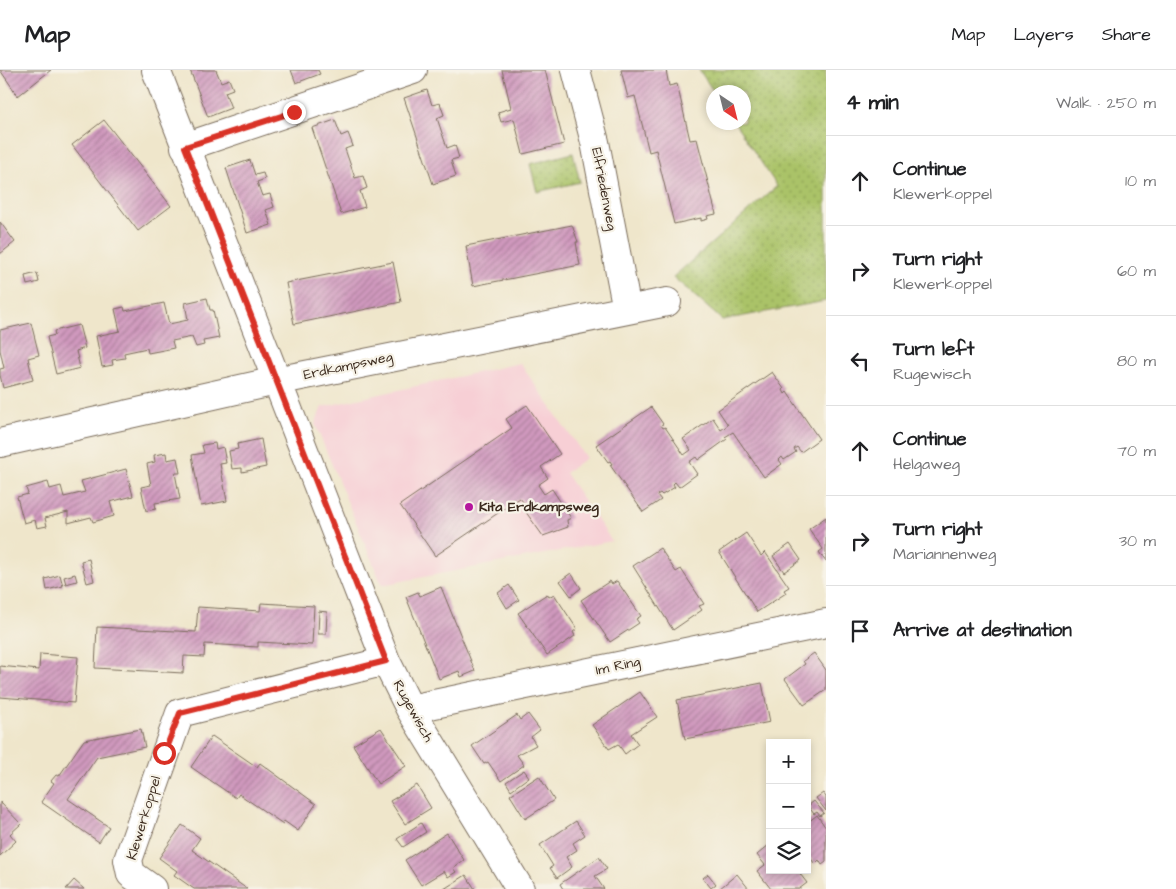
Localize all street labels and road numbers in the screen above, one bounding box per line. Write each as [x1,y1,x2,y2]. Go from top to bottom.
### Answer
street label: Elfriedenweg [586,146,622,232]
street label: Erdkampsweg [302,347,394,385]
street label: Im Ring [594,652,642,680]
street label: Rugewisch [388,676,438,746]
street label: Klewerkoppel [122,774,166,862]

